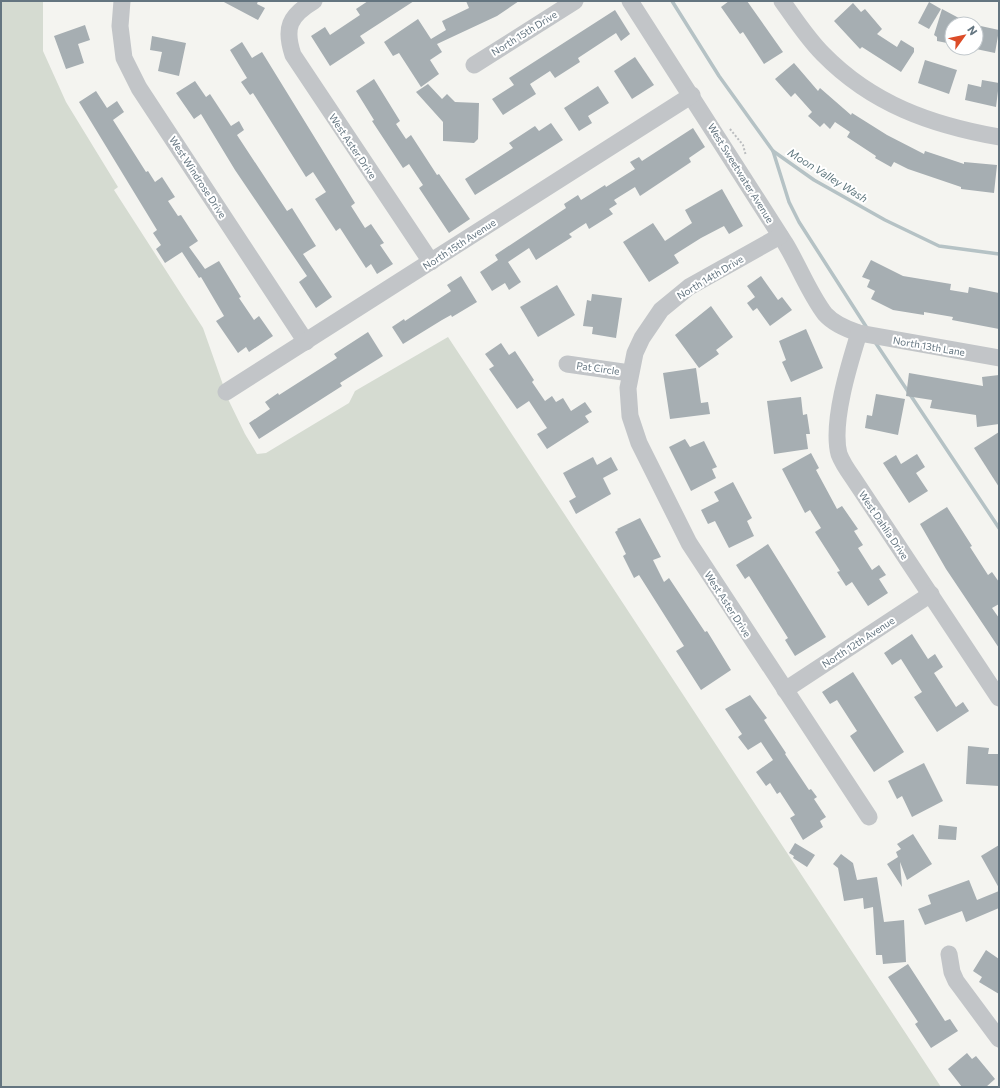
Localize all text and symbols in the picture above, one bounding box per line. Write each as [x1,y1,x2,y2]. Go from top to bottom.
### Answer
street label: North 15th Drive [489,8,559,58]
north arrow [944,16,984,56]
text: N [965,23,981,37]
street label: West Aster Drive [327,111,379,181]
street label: West Sweetwater Avenue [705,121,777,225]
street label: West Windrose Drive [167,134,229,220]
water label: Moon Valley Wash [786,145,870,205]
street label: North 15th Avenue [420,216,498,272]
street label: North 14th Drive [675,252,745,302]
street label: North 13th Lane [892,334,966,358]
street label: Pat Circle [576,359,620,377]
street label: West Dahlia Drive [857,488,911,562]
street label: West Aster Drive [702,569,754,639]
street label: North 12th Avenue [819,614,897,670]

